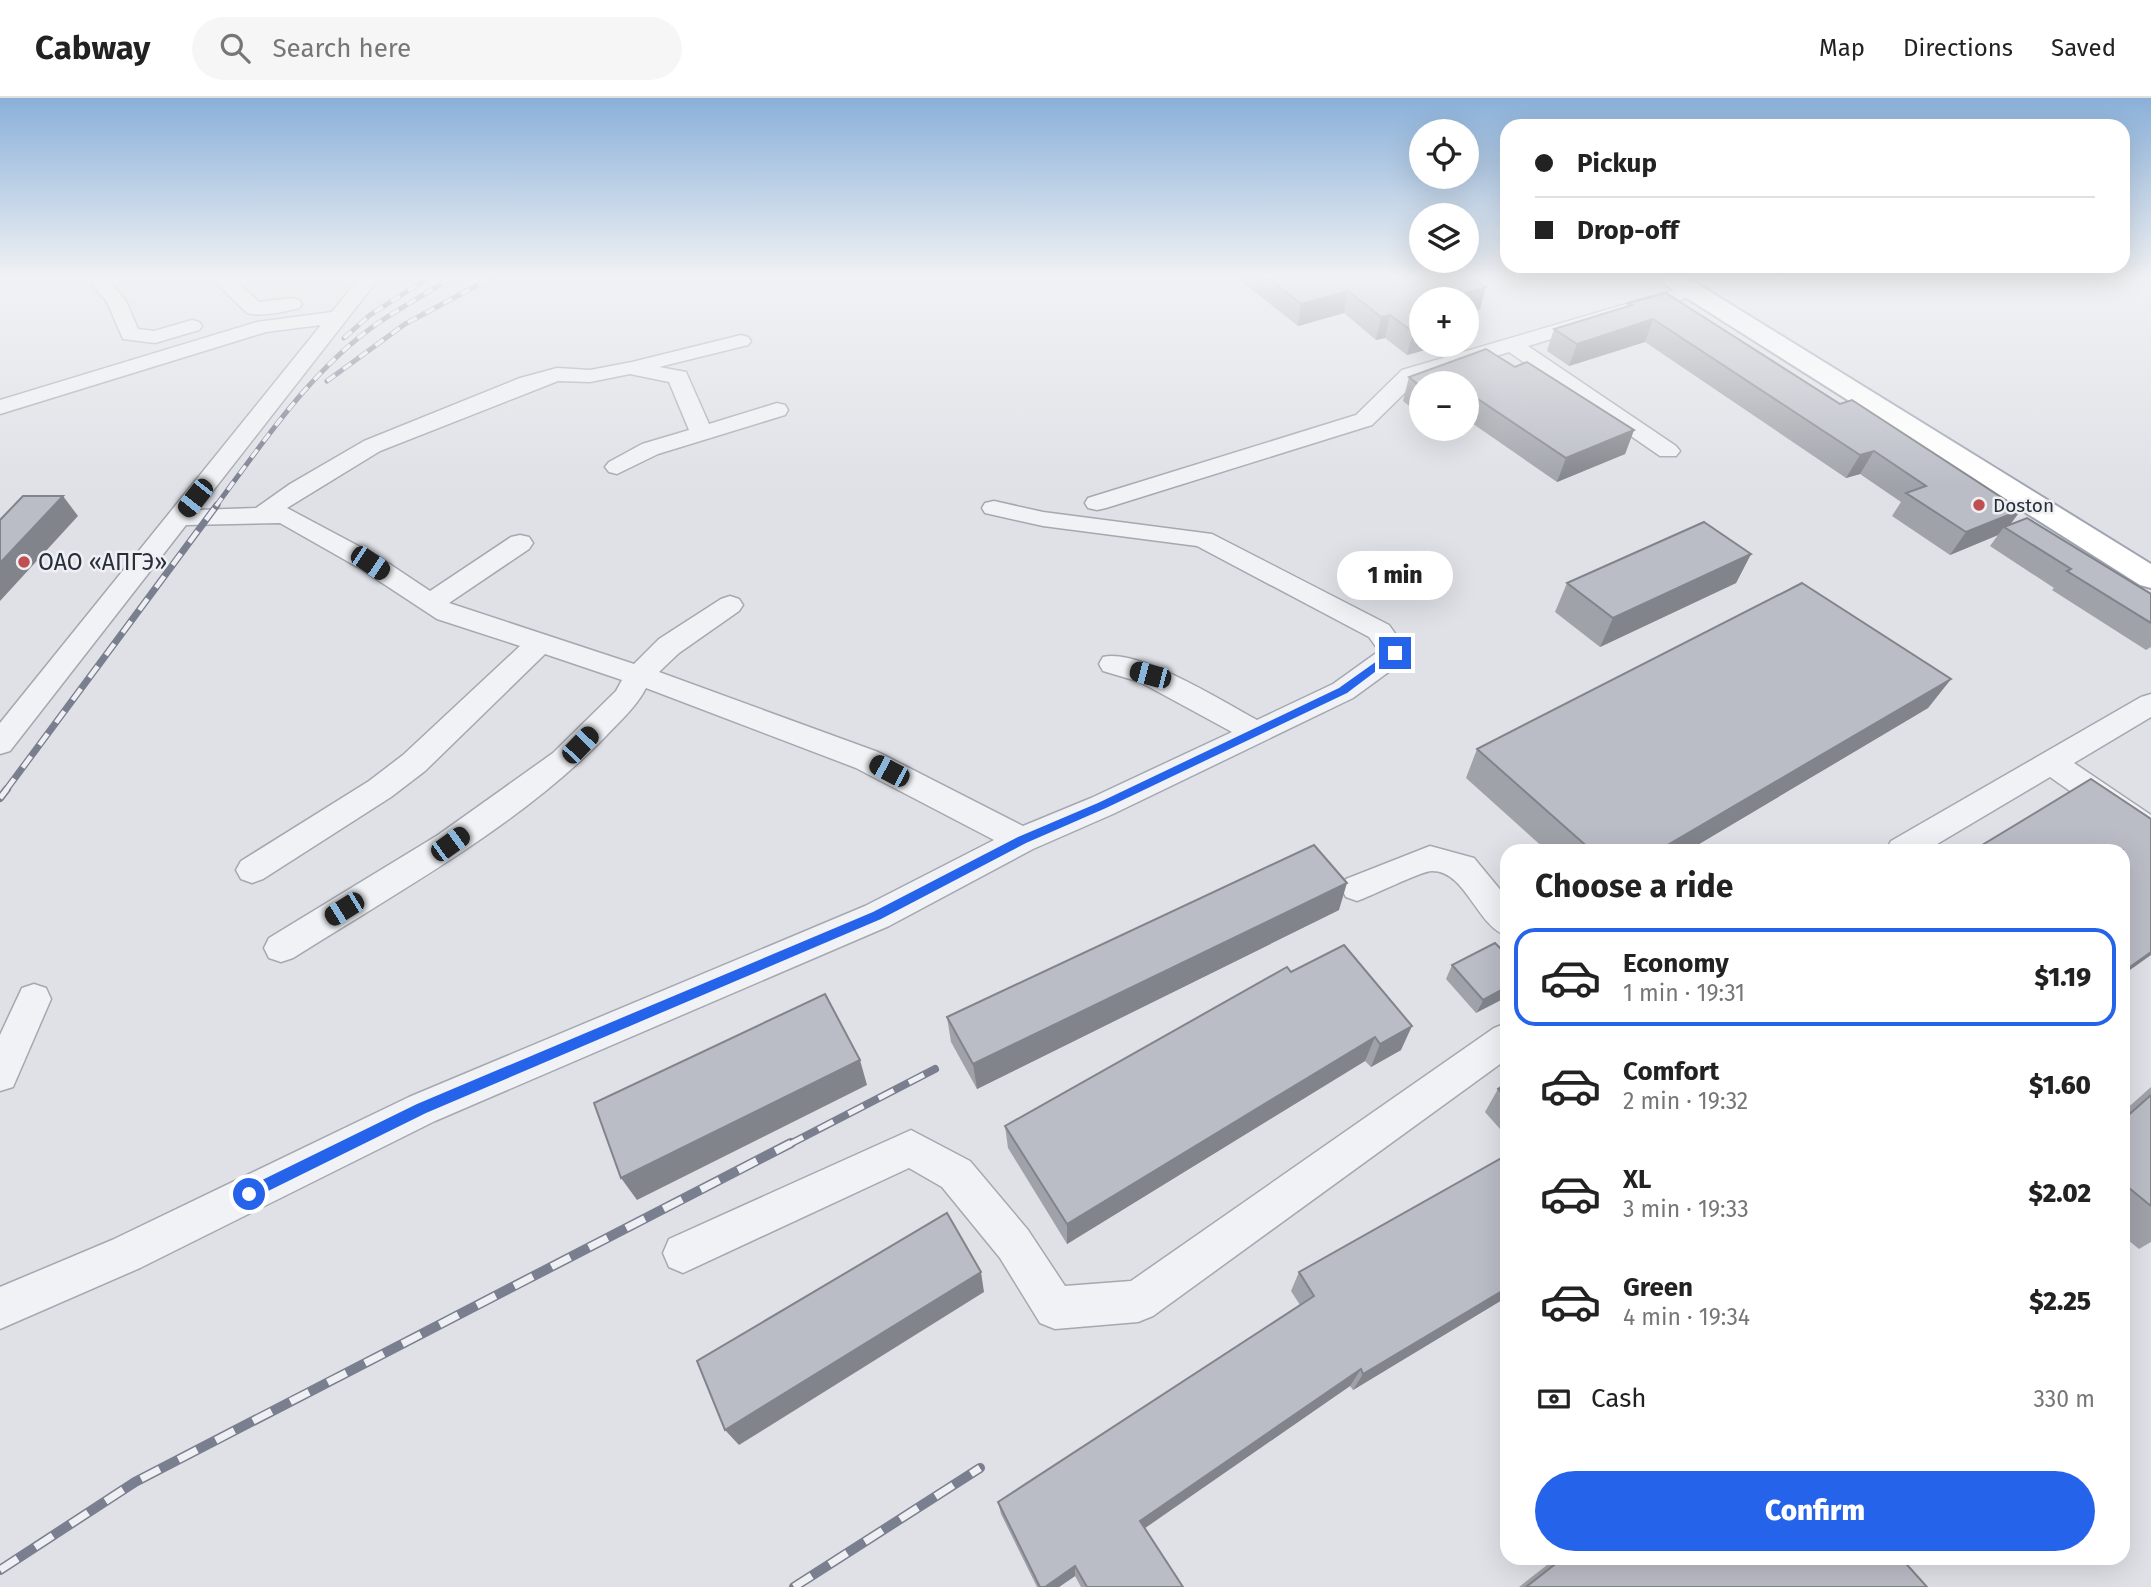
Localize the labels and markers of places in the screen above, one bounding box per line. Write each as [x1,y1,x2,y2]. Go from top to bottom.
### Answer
place label: Doston [1993,494,2054,517]
marker: Doston [1971,497,1987,513]
place label: ОАО «АПГЭ» [38,548,167,576]
marker: ОАО «АПГЭ» [16,554,32,570]

